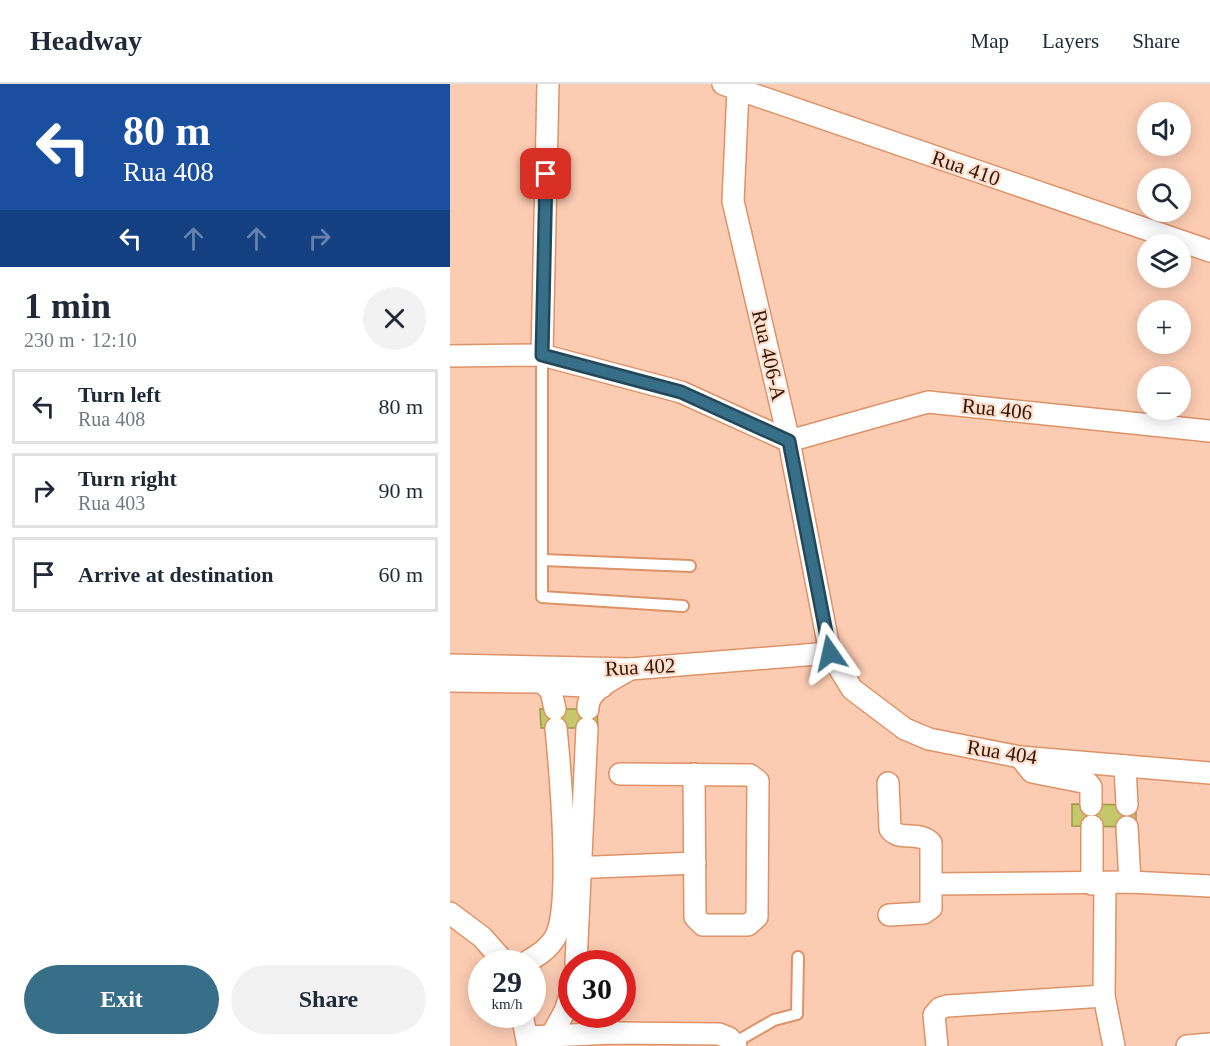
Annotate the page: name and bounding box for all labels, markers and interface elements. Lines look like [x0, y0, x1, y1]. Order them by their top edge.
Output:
text: Headway [30, 25, 142, 56]
text: Map [971, 29, 1009, 53]
text: Layers [1042, 29, 1099, 53]
text: Share [1132, 29, 1180, 53]
map controls [1137, 102, 1191, 420]
button: sound [1137, 102, 1191, 156]
icon: left [24, 108, 102, 186]
text: 80 m [123, 108, 211, 154]
street label: Rua 410 [929, 145, 1003, 191]
pin [520, 148, 571, 199]
text: Rua 408 [123, 157, 214, 187]
icon: arrive [529, 157, 562, 190]
button: search [1137, 168, 1191, 222]
icon: left [114, 222, 147, 255]
icon: ahead [177, 222, 210, 255]
icon: ahead [240, 222, 273, 255]
icon: right [303, 222, 336, 255]
button: layers [1137, 234, 1191, 288]
text: 1 min [24, 286, 111, 326]
button: close [363, 287, 426, 350]
button: + [1137, 300, 1191, 354]
street label: Rua 406-A [747, 307, 791, 404]
text: 230 m · 12:10 [24, 329, 137, 351]
button: − [1137, 366, 1191, 420]
text: Turn left [78, 382, 161, 407]
icon: left [27, 390, 60, 423]
street label: Rua 406 [961, 393, 1033, 425]
text: 80 m [378, 394, 423, 419]
text: Rua 408 [78, 408, 145, 430]
text: Turn right [78, 466, 177, 491]
icon: right [27, 474, 60, 507]
text: 90 m [378, 478, 423, 503]
text: Rua 403 [78, 492, 145, 514]
icon: arrive [27, 558, 60, 591]
text: Arrive at destination [78, 562, 274, 587]
text: 60 m [378, 562, 423, 587]
position arrow [798, 621, 862, 685]
street label: Rua 402 [604, 653, 676, 681]
street label: Rua 404 [965, 735, 1039, 769]
speed limit sign: 30 [558, 950, 636, 1028]
button: Exit [24, 965, 219, 1034]
button: Share [231, 965, 426, 1034]
text: 29 [492, 965, 522, 998]
text: km/h [492, 996, 522, 1012]

